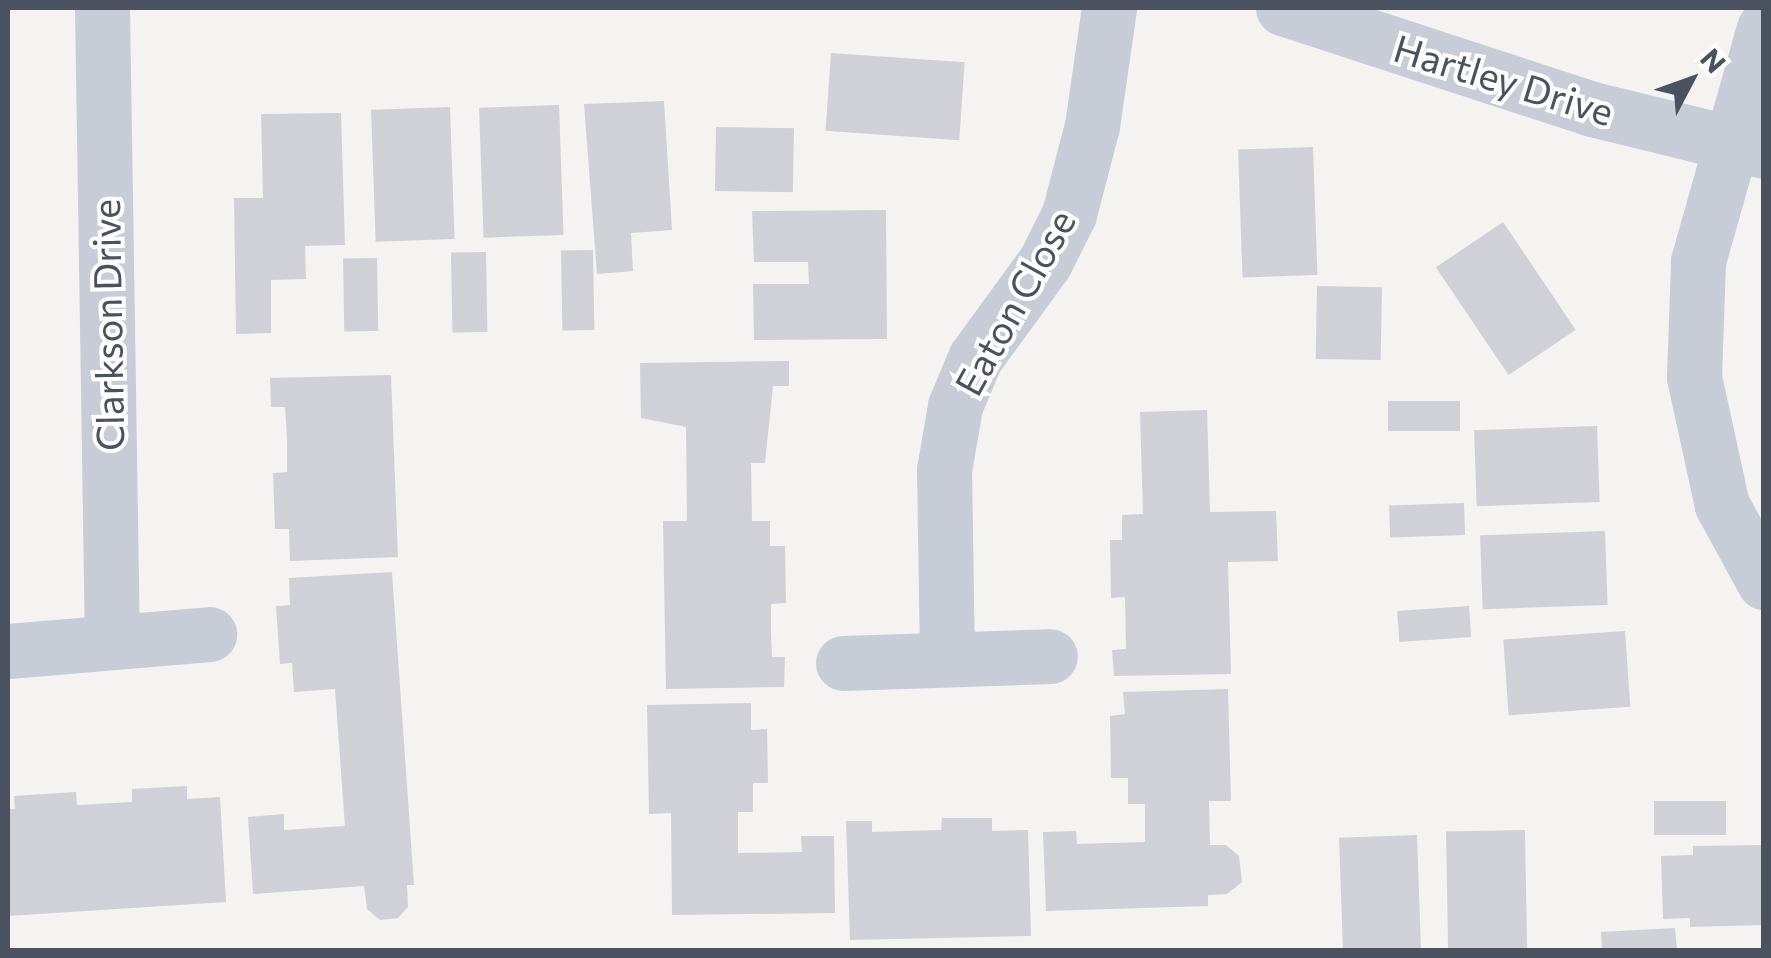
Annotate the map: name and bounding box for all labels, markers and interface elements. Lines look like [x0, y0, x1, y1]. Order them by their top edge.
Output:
street label: Hartley Drive [1389, 24, 1619, 134]
north arrow [1641, 30, 1741, 130]
text: N [1694, 41, 1733, 79]
street label: Clarkson Drive [82, 199, 132, 451]
street label: Eaton Close [944, 201, 1084, 403]

